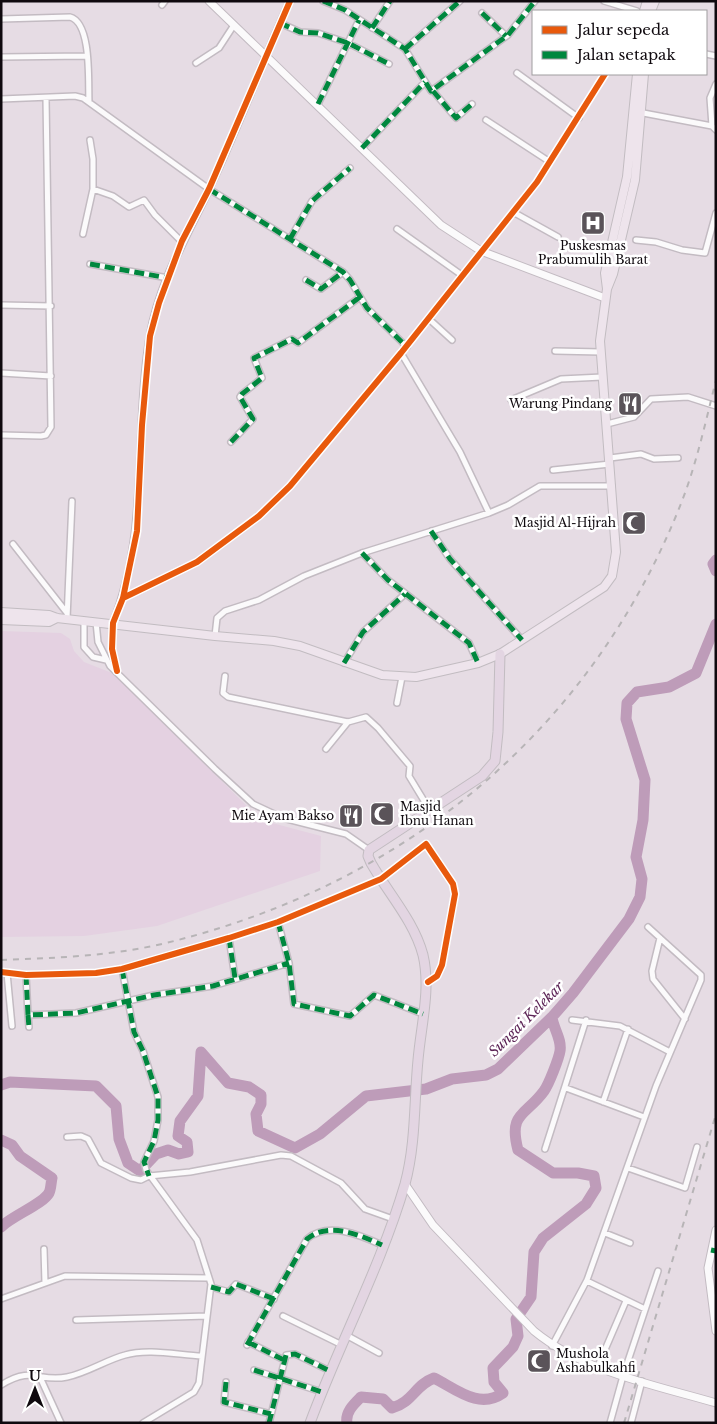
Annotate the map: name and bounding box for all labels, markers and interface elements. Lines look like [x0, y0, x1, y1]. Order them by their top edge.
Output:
legend [532, 10, 707, 75]
text: Jalur sepeda [575, 20, 670, 39]
text: Jalan setapak [575, 45, 676, 64]
hospital icon: Puskesmas Prabumulih Barat [580, 210, 606, 236]
place label: Puskesmas Prabumulih Barat [538, 238, 648, 267]
restaurant icon: Warung Pindang [617, 391, 643, 417]
place label: Warung Pindang [508, 396, 613, 411]
mosque icon: Masjid Al-Hijrah [621, 510, 647, 536]
place label: Masjid Al-Hijrah [514, 515, 616, 530]
place label: Masjid Ibnu Hanan [400, 799, 474, 828]
mosque icon: Masjid Ibnu Hanan [369, 801, 395, 827]
restaurant icon: Mie Ayam Bakso [338, 803, 364, 829]
place label: Mie Ayam Bakso [231, 808, 334, 823]
water label: Sungai Kelekar [485, 977, 568, 1060]
place label: Mushola Ashabulkahfi [555, 1346, 636, 1375]
mosque icon: Mushola Ashabulkahfi [526, 1348, 552, 1374]
north arrow [10, 1364, 60, 1414]
text: U [29, 1367, 42, 1385]

